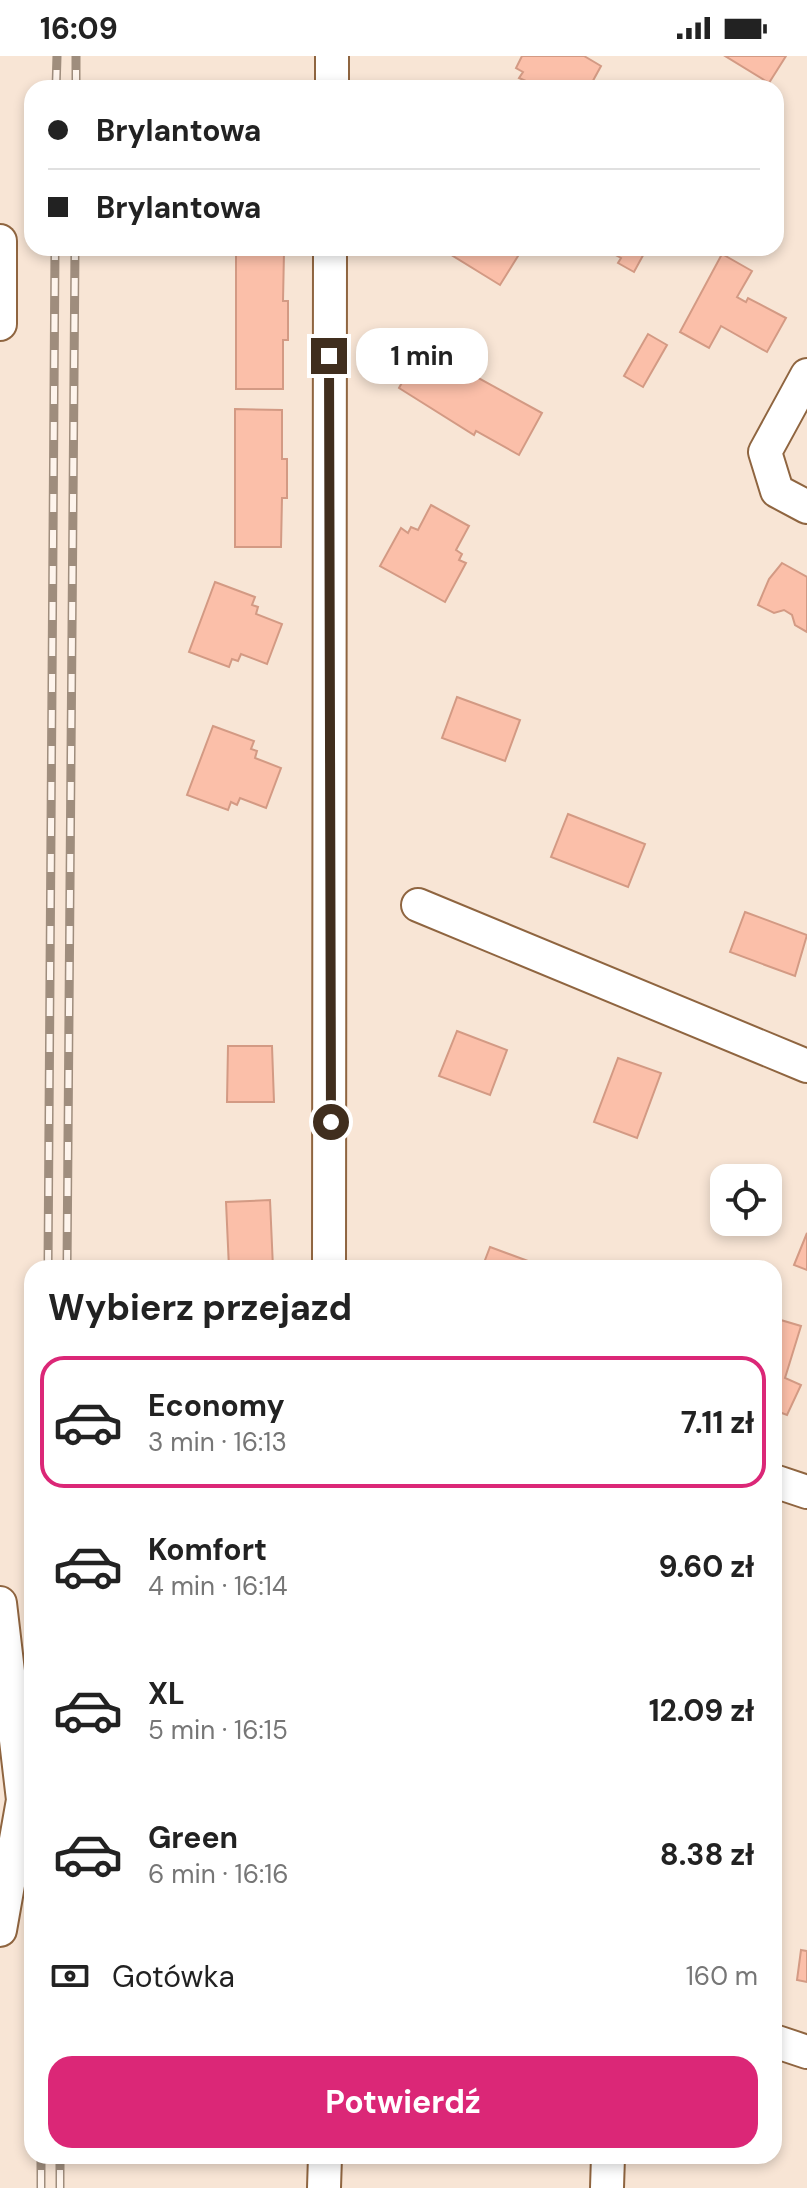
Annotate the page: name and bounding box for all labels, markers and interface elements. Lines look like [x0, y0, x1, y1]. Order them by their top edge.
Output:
text: 16:09 [40, 9, 118, 48]
text: Brylantowa [96, 111, 261, 150]
text: Brylantowa [96, 188, 261, 227]
callout: 1 min [357, 328, 489, 384]
route end [311, 338, 347, 374]
text: 1 min [390, 339, 454, 373]
route start [313, 1104, 349, 1140]
map controls [710, 1164, 782, 1236]
button: locate [710, 1164, 782, 1236]
text: Wybierz przejazd [48, 1284, 352, 1331]
icon: car [52, 1386, 124, 1458]
text: Economy [148, 1386, 285, 1425]
text: 7.11 zł [681, 1403, 754, 1442]
text: 3 min · 16:13 [148, 1425, 287, 1459]
icon: car [52, 1530, 124, 1602]
text: Komfort [148, 1530, 267, 1569]
text: 9.60 zł [658, 1547, 754, 1586]
text: 4 min · 16:14 [148, 1569, 288, 1603]
icon: car [52, 1674, 124, 1746]
text: XL [148, 1674, 185, 1713]
text: 12.09 zł [649, 1691, 754, 1730]
text: 5 min · 16:15 [148, 1713, 288, 1747]
icon: car [52, 1818, 124, 1890]
text: Green [148, 1818, 238, 1857]
text: 8.38 zł [660, 1835, 754, 1874]
text: 6 min · 16:16 [148, 1857, 289, 1891]
icon: cash [48, 1954, 92, 1998]
text: Gotówka [112, 1957, 235, 1996]
text: 160 m [686, 1959, 758, 1993]
button: Potwierdź [48, 2056, 758, 2148]

